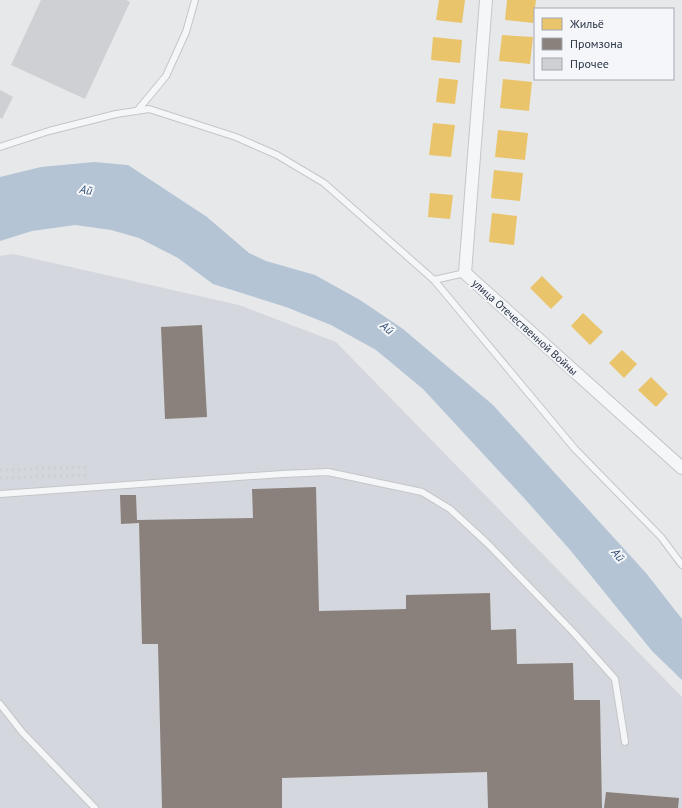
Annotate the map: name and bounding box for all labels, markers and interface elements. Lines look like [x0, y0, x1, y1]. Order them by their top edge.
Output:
legend [534, 8, 674, 80]
text: Жильё [569, 16, 604, 31]
text: Промзона [570, 36, 623, 51]
text: Прочее [570, 56, 609, 71]
water label: Ай [77, 181, 94, 198]
street label: улица Отечественной Войны [469, 276, 581, 378]
water label: Ай [377, 317, 397, 337]
water label: Ай [608, 544, 628, 564]

